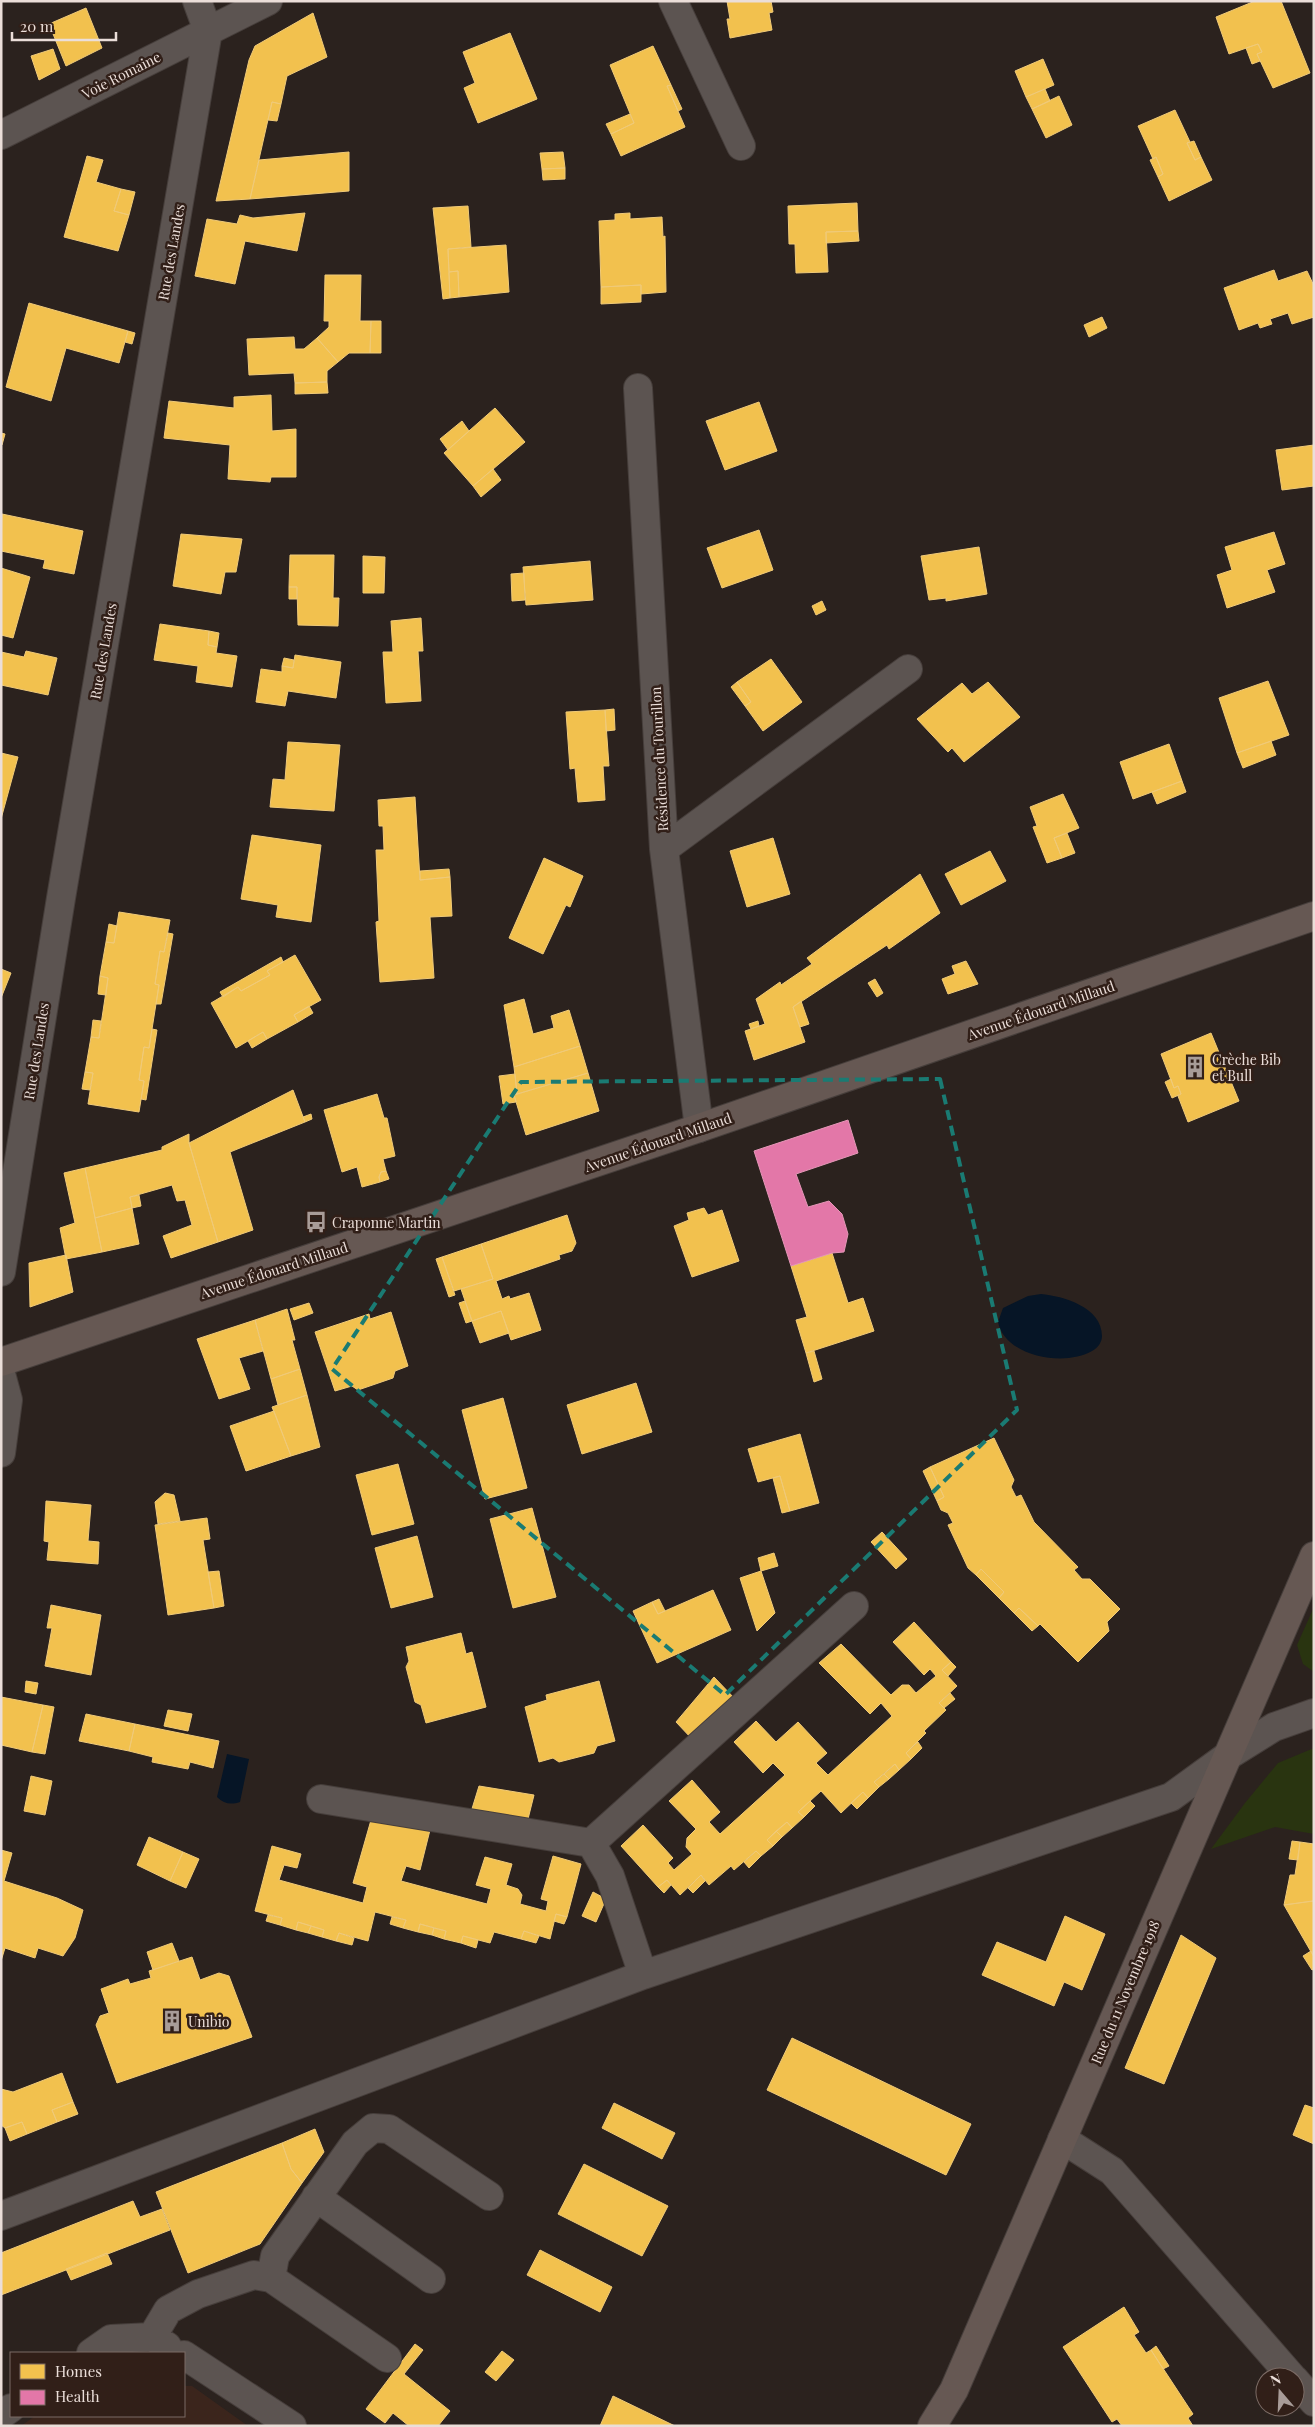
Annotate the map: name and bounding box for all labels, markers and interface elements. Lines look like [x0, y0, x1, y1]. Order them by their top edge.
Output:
scale bar [12, 10, 116, 42]
text: 20 m [20, 16, 54, 36]
street label: Voie Romaine [77, 47, 164, 103]
street label: Rue des Landes [153, 202, 189, 302]
street label: Rue des Landes [85, 601, 121, 701]
street label: Résidence du Tourillon [646, 685, 672, 832]
street label: Avenue Édouard Millaud [964, 976, 1117, 1044]
street label: Rue des Landes [19, 1001, 53, 1101]
place label: Crèche Bib et Bull [1212, 1050, 1281, 1085]
building icon: Crèche Bib et Bull [1182, 1054, 1208, 1080]
street label: Avenue Édouard Millaud [581, 1108, 734, 1176]
bus stop icon: Craponne Martin [303, 1209, 329, 1235]
place label: Craponne Martin [332, 1213, 441, 1232]
street label: Avenue Édouard Millaud [197, 1237, 350, 1303]
street label: Rue du 11 Novembre 1918 [1086, 1917, 1164, 2067]
building icon: Unibio [159, 2008, 185, 2034]
place label: Unibio [188, 2012, 230, 2031]
legend [10, 2352, 185, 2417]
text: Homes [55, 2361, 102, 2381]
north arrow [1255, 2367, 1305, 2417]
text: N [1268, 2369, 1283, 2390]
text: Health [55, 2386, 100, 2406]

